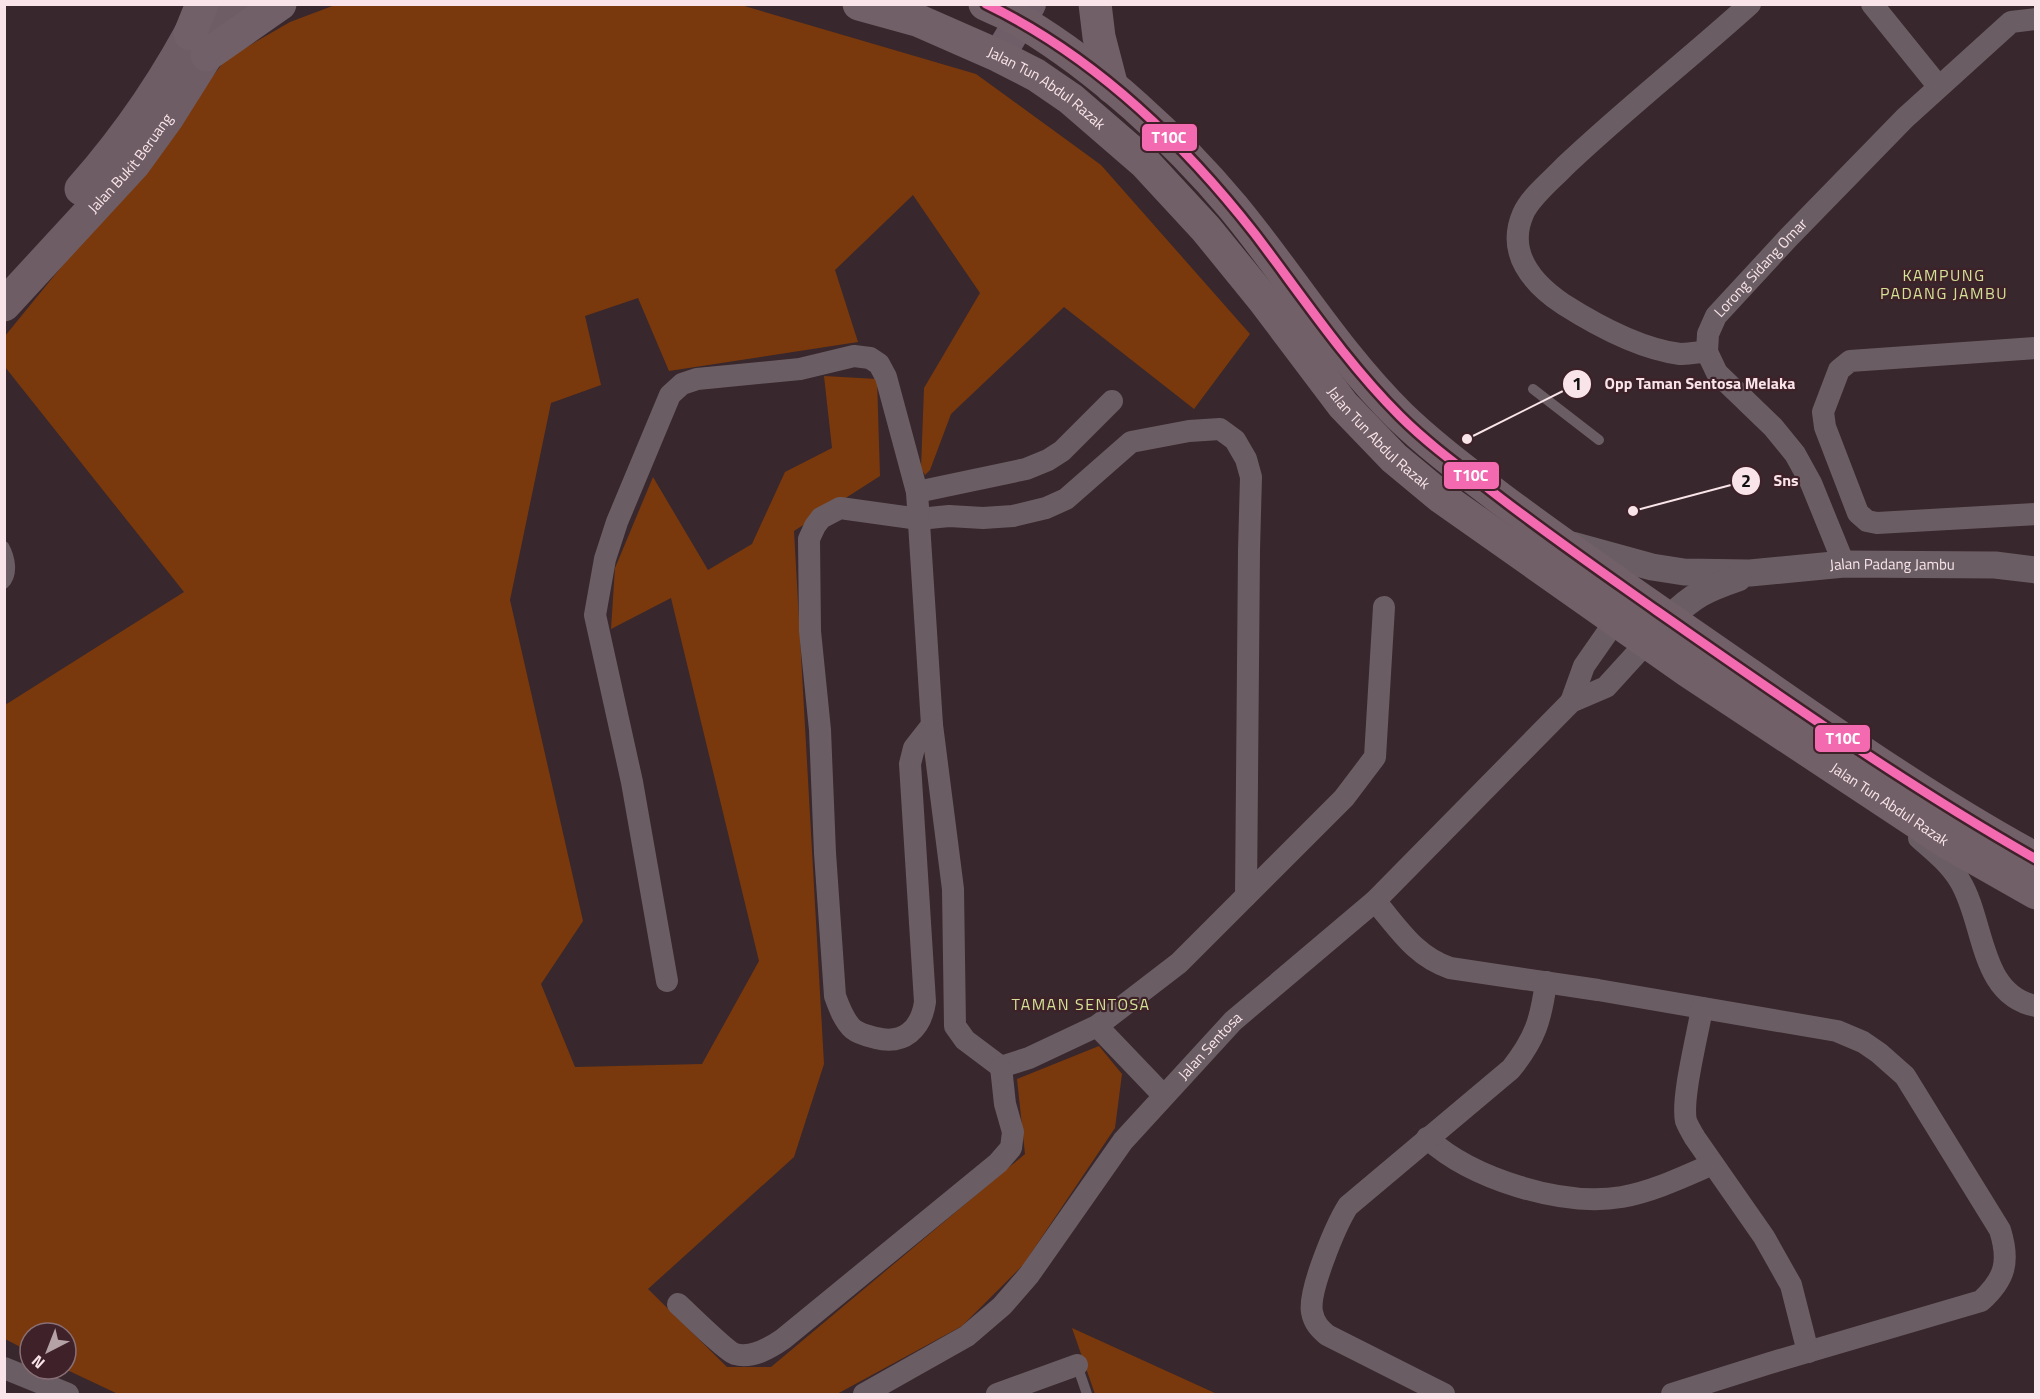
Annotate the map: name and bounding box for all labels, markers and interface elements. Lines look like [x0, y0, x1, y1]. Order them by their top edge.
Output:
street label: Jalan Tun Abdul Razak [984, 40, 1111, 135]
street label: Jalan Bukit Beruang [82, 108, 178, 218]
line badge: T10C [1141, 123, 1198, 152]
text: T10C [1151, 125, 1187, 149]
street label: Lorong Sidang Omar [1708, 213, 1812, 322]
district label: KAMPUNG PADANG JAMBU [1880, 263, 2008, 305]
callout: Opp Taman Sentosa Melaka [1562, 367, 1807, 401]
text: 1 [1572, 370, 1582, 397]
text: Opp Taman Sentosa Melaka [1605, 371, 1795, 395]
street label: Jalan Tun Abdul Razak [1322, 381, 1435, 495]
line badge: T10C [1443, 461, 1500, 490]
text: T10C [1453, 463, 1489, 487]
callout: Sns [1731, 464, 1810, 498]
text: 2 [1741, 467, 1751, 494]
text: Sns [1773, 468, 1799, 492]
street label: Jalan Padang Jambu [1828, 552, 1955, 576]
line badge: T10C [1814, 724, 1871, 753]
text: T10C [1825, 726, 1861, 750]
street label: Jalan Tun Abdul Razak [1826, 756, 1954, 852]
district label: TAMAN SENTOSA [1011, 992, 1151, 1016]
street label: Jalan Sentosa [1172, 1006, 1247, 1085]
north arrow [18, 1321, 78, 1381]
text: N [26, 1350, 50, 1375]

